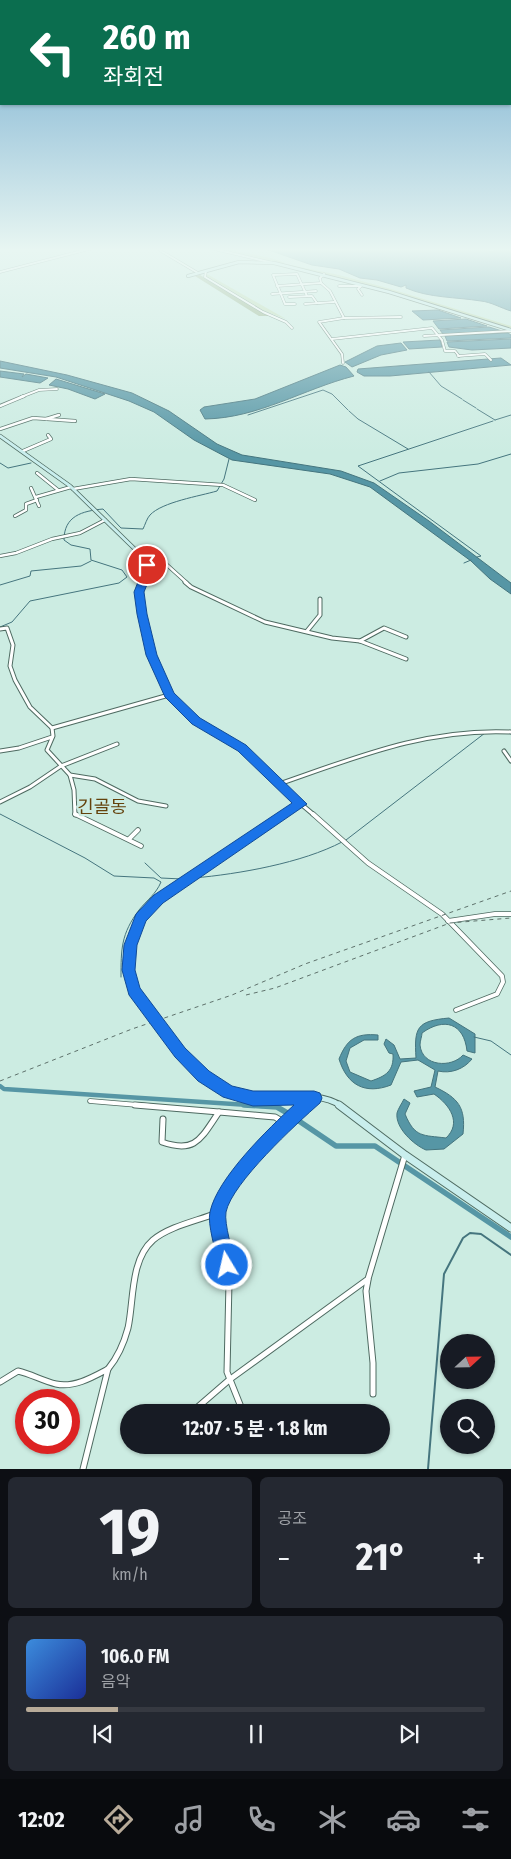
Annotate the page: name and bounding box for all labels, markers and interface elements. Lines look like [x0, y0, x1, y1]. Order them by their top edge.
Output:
text: 260 m [103, 16, 191, 58]
icon: left [20, 20, 85, 85]
text: 좌회전 [103, 63, 164, 90]
pin [126, 544, 168, 586]
icon: arrive [133, 551, 161, 579]
district label: 긴골동 [77, 796, 127, 818]
position arrow [200, 1238, 252, 1290]
north arrow [440, 1334, 495, 1389]
map controls [440, 1334, 495, 1454]
speed limit sign: 30 [15, 1389, 80, 1454]
button: search [440, 1399, 495, 1454]
text: 12:07 · 5 분 · 1.8 km [182, 1417, 328, 1440]
text: 19 [99, 1493, 160, 1571]
text: 공조 [278, 1509, 307, 1528]
text: 21° [356, 1534, 407, 1580]
text: − [278, 1542, 290, 1575]
text: + [472, 1542, 485, 1575]
text: km/h [112, 1565, 148, 1584]
text: 106.0 FM [101, 1645, 169, 1668]
text: 음악 [101, 1672, 130, 1691]
icon: previous [89, 1720, 117, 1748]
icon: pause [242, 1720, 270, 1748]
icon: next [395, 1720, 423, 1748]
icon: directions [101, 1802, 136, 1837]
icon: music [172, 1802, 207, 1837]
icon: phone [244, 1802, 279, 1837]
icon: climate [315, 1802, 350, 1837]
icon: car [386, 1802, 421, 1837]
icon: filters [458, 1802, 493, 1837]
text: 12:02 [18, 1806, 65, 1833]

